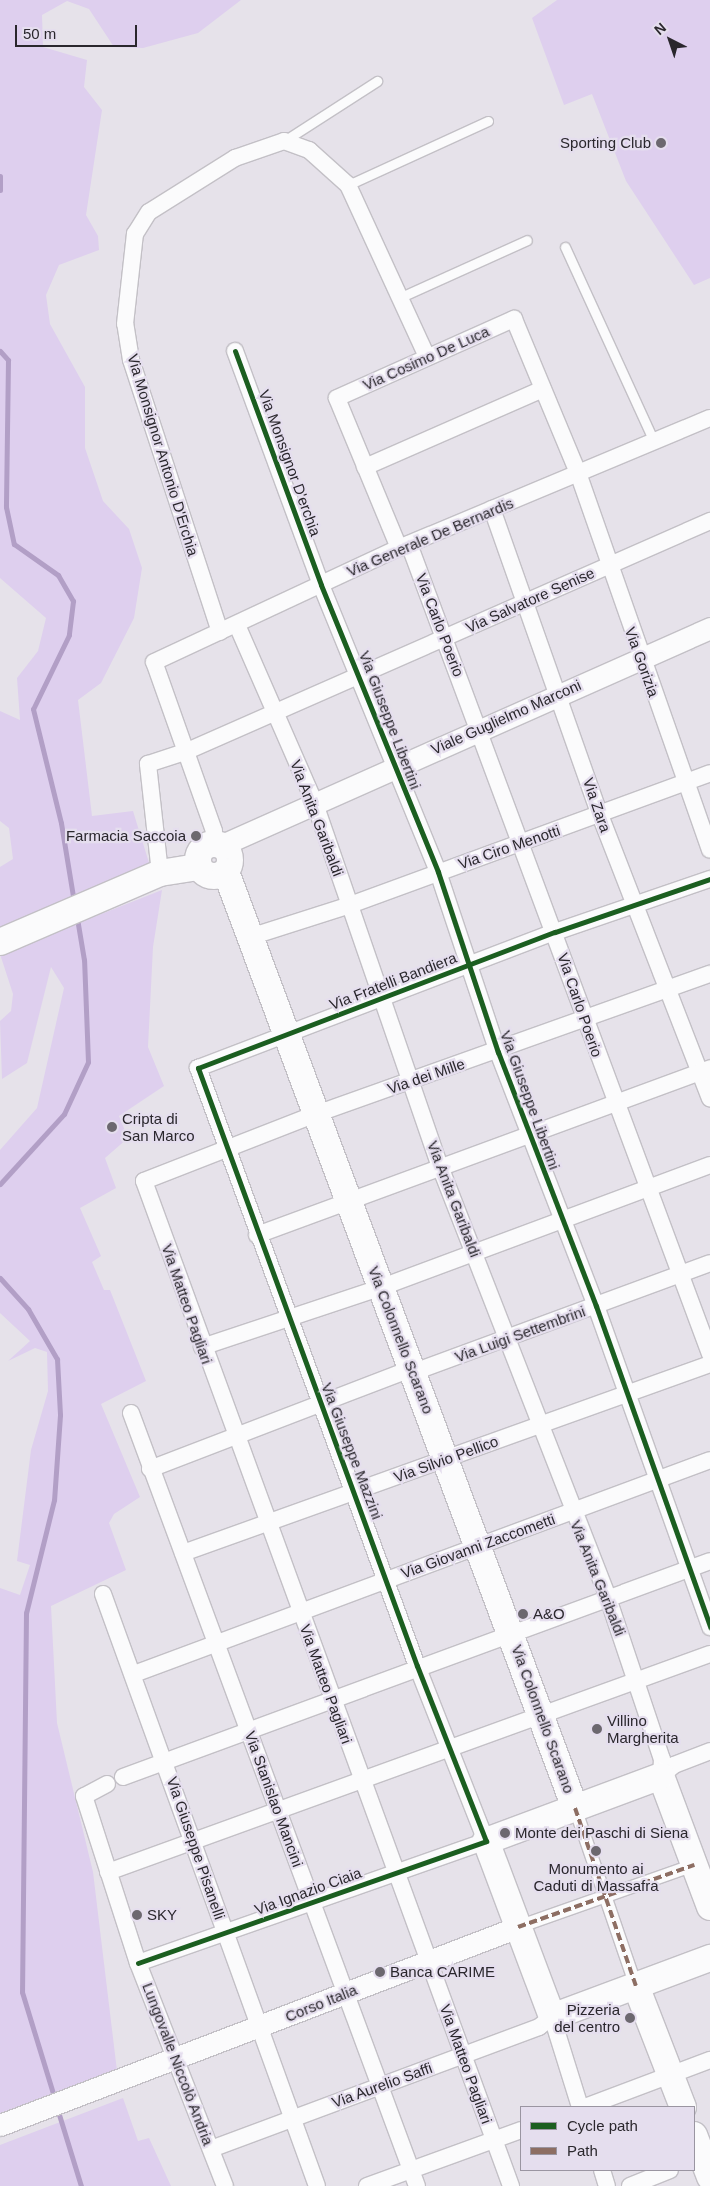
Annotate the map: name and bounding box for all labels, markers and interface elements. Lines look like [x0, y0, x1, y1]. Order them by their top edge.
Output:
scale bar [18, 15, 140, 47]
north arrow [645, 15, 695, 65]
text: N [651, 19, 669, 38]
text: 50 m [23, 25, 56, 42]
place label: Sporting Club [560, 134, 651, 152]
marker: Sporting Club [655, 137, 667, 149]
street label: Via Cosimo De Luca [360, 322, 492, 394]
street label: Via Monsignor Antonio D'Erchia [124, 351, 202, 559]
street label: Via Monsignor D'erchia [255, 387, 325, 539]
street label: Via Generale De Bernardis [344, 494, 516, 580]
street label: Via Salvatore Senise [463, 564, 597, 636]
street label: Via Carlo Poerio [412, 571, 468, 679]
street label: Via Gorizia [621, 625, 663, 699]
street label: Via Giuseppe Libertini [355, 648, 425, 792]
street label: Viale Guglielmo Marconi [428, 676, 584, 758]
street label: Via Anita Garibaldi [286, 757, 348, 879]
street label: Via Zara [579, 775, 615, 835]
street label: Via Ciro Menotti [456, 821, 562, 873]
place label: Farmacia Saccoia [66, 827, 186, 845]
marker: Farmacia Saccoia [190, 830, 202, 842]
street label: Via Fratelli Bandiera [327, 948, 459, 1014]
street label: Via Carlo Poerio [554, 951, 606, 1059]
street label: Via Giuseppe Libertini [496, 1028, 564, 1172]
street label: Via dei Mille [385, 1054, 467, 1098]
place label: Cripta di San Marco [122, 1109, 195, 1144]
marker: Cripta di San Marco [106, 1121, 118, 1133]
street label: Via Anita Garibaldi [423, 1138, 485, 1260]
street label: Via Matteo Pagliari [158, 1242, 216, 1366]
street label: Via Colonnello Scarano [365, 1264, 437, 1416]
street label: Via Luigi Settembrini [452, 1302, 588, 1366]
street label: Via Giuseppe Mazzini [318, 1380, 386, 1522]
street label: Via Silvio Pellico [391, 1432, 501, 1486]
street label: Via Giovanni Zaccometti [399, 1510, 557, 1582]
street label: Via Anita Garibaldi [566, 1517, 630, 1639]
place label: A&O [533, 1605, 565, 1623]
marker: A&O [517, 1608, 529, 1620]
street label: Via Matteo Pagliari [296, 1622, 356, 1746]
street label: Via Colonnello Scarano [508, 1642, 578, 1796]
place label: Villino Margherita [607, 1711, 679, 1746]
marker: Villino Margherita [591, 1723, 603, 1735]
street label: Via Stanislao Mancini [241, 1729, 307, 1869]
street label: Via Giuseppe Pisanelli [163, 1774, 229, 1922]
place label: Monte dei Paschi di Siena [515, 1824, 688, 1842]
marker: Monte dei Paschi di Siena [499, 1827, 511, 1839]
marker: Monumento ai Caduti di Massafra [590, 1845, 602, 1857]
place label: Monumento ai Caduti di Massafra [533, 1859, 659, 1894]
street label: Via Ignazio Ciaia [252, 1863, 364, 1919]
place label: SKY [147, 1906, 177, 1924]
marker: SKY [131, 1909, 143, 1921]
place label: Banca CARIME [390, 1963, 495, 1981]
marker: Banca CARIME [374, 1966, 386, 1978]
street label: Lungovalle Niccolò Andria [139, 1980, 217, 2148]
street label: Corso Italia [282, 1980, 360, 2026]
place label: Pizzeria del centro [554, 2000, 620, 2035]
street label: Via Matteo Pagliari [436, 2002, 496, 2126]
marker: Pizzeria del centro [624, 2012, 636, 2024]
street label: Via Aurelio Saffi [329, 2058, 435, 2112]
legend [520, 2106, 695, 2171]
text: Cycle path [567, 2117, 638, 2134]
text: Path [567, 2142, 598, 2159]

